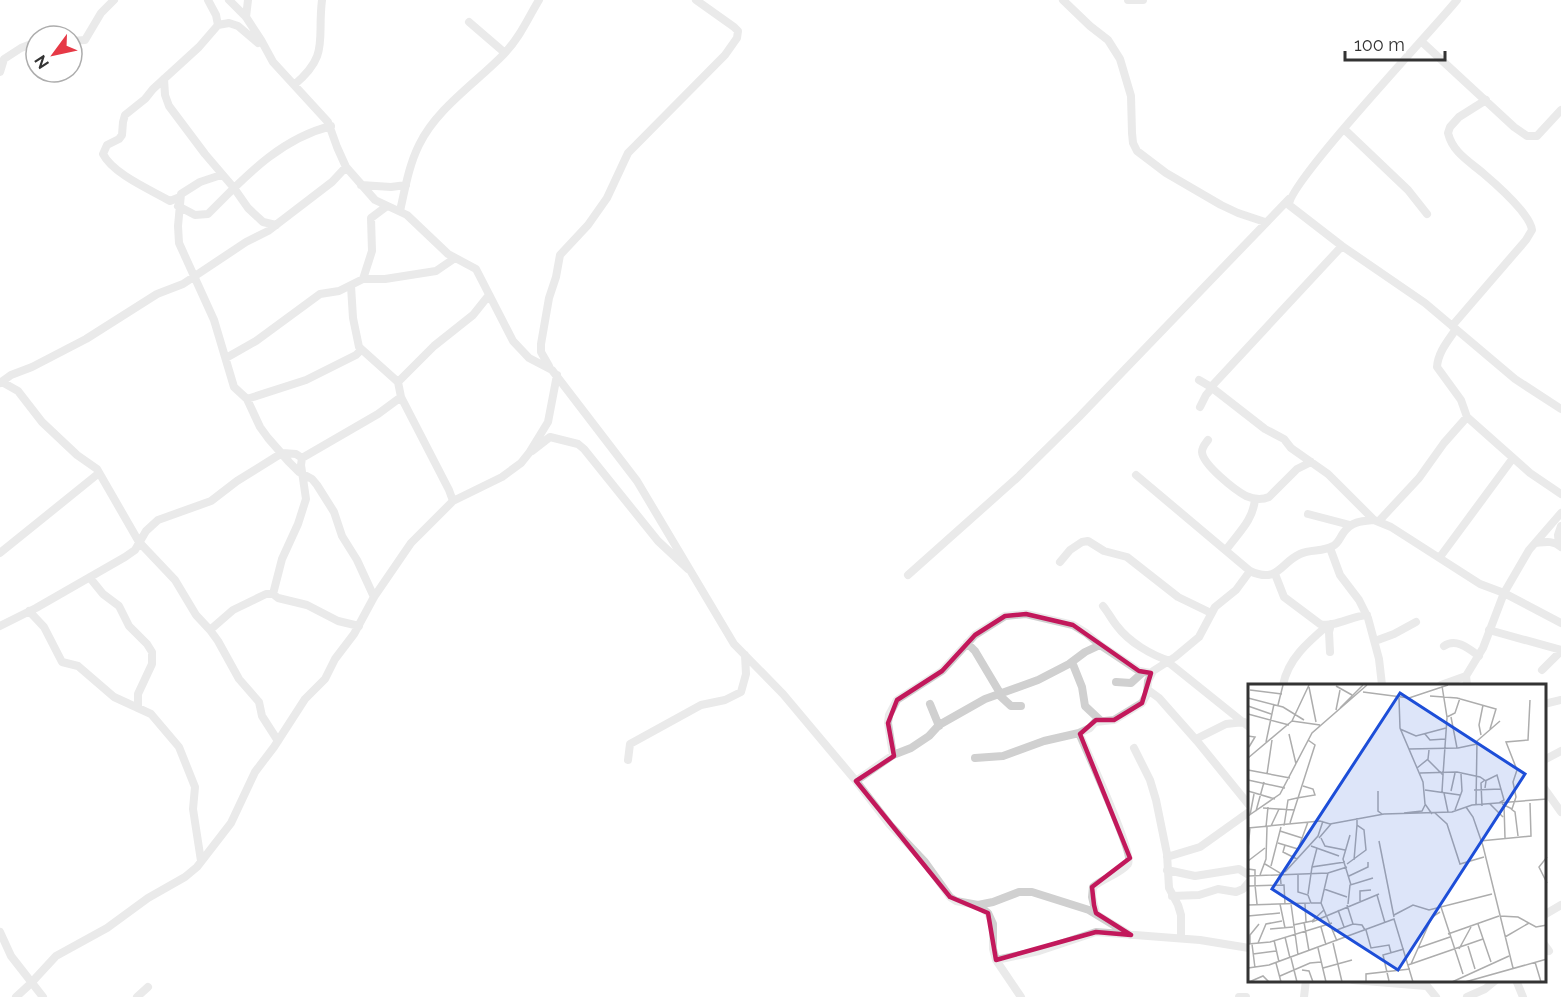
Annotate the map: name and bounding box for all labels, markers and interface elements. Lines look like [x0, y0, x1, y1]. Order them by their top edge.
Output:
north arrow [24, 24, 84, 84]
scale bar [1345, 24, 1446, 62]
text: 100 m [1354, 34, 1405, 55]
text: N [31, 52, 53, 72]
inset map [1248, 684, 1546, 982]

